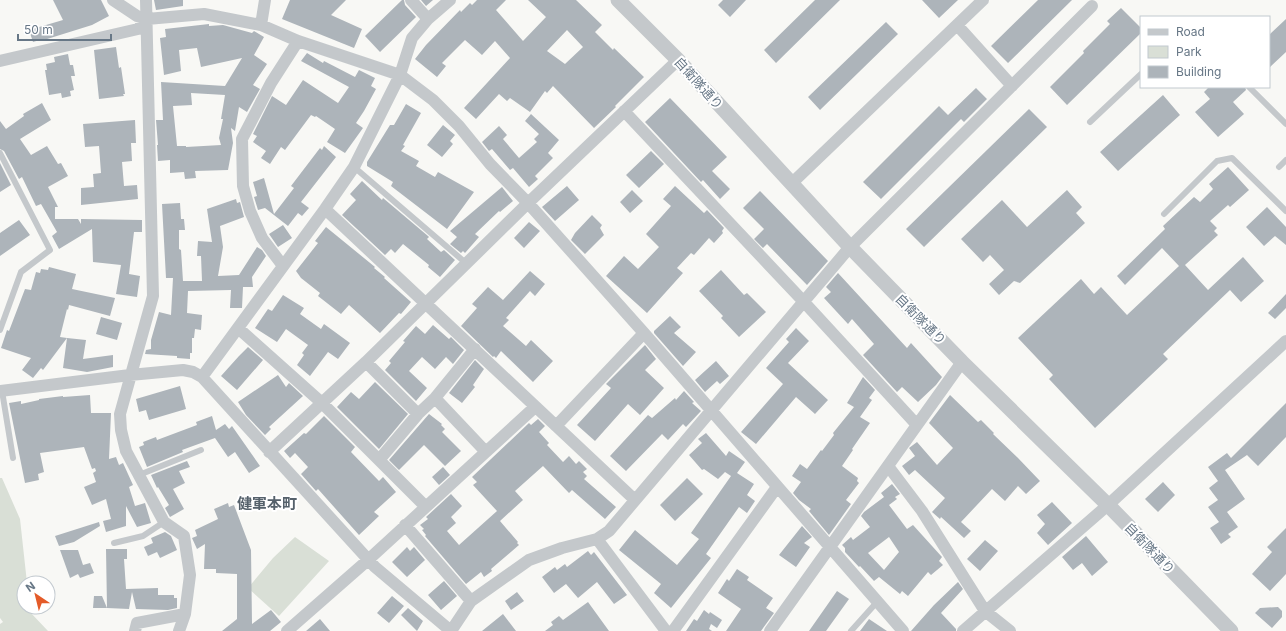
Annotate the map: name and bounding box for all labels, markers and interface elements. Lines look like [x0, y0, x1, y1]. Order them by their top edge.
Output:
scale bar [18, 16, 111, 42]
legend [1140, 16, 1270, 88]
text: 50 m [24, 22, 53, 37]
text: Road [1176, 24, 1205, 39]
text: Park [1176, 44, 1202, 59]
street label: 自衛隊通り [671, 53, 727, 113]
text: Building [1176, 64, 1221, 79]
street label: 自衛隊通り [892, 290, 950, 348]
district label: 健軍本町 [237, 494, 297, 513]
street label: 自衛隊通り [1122, 519, 1178, 577]
north arrow [16, 575, 56, 615]
text: N [23, 579, 38, 595]

